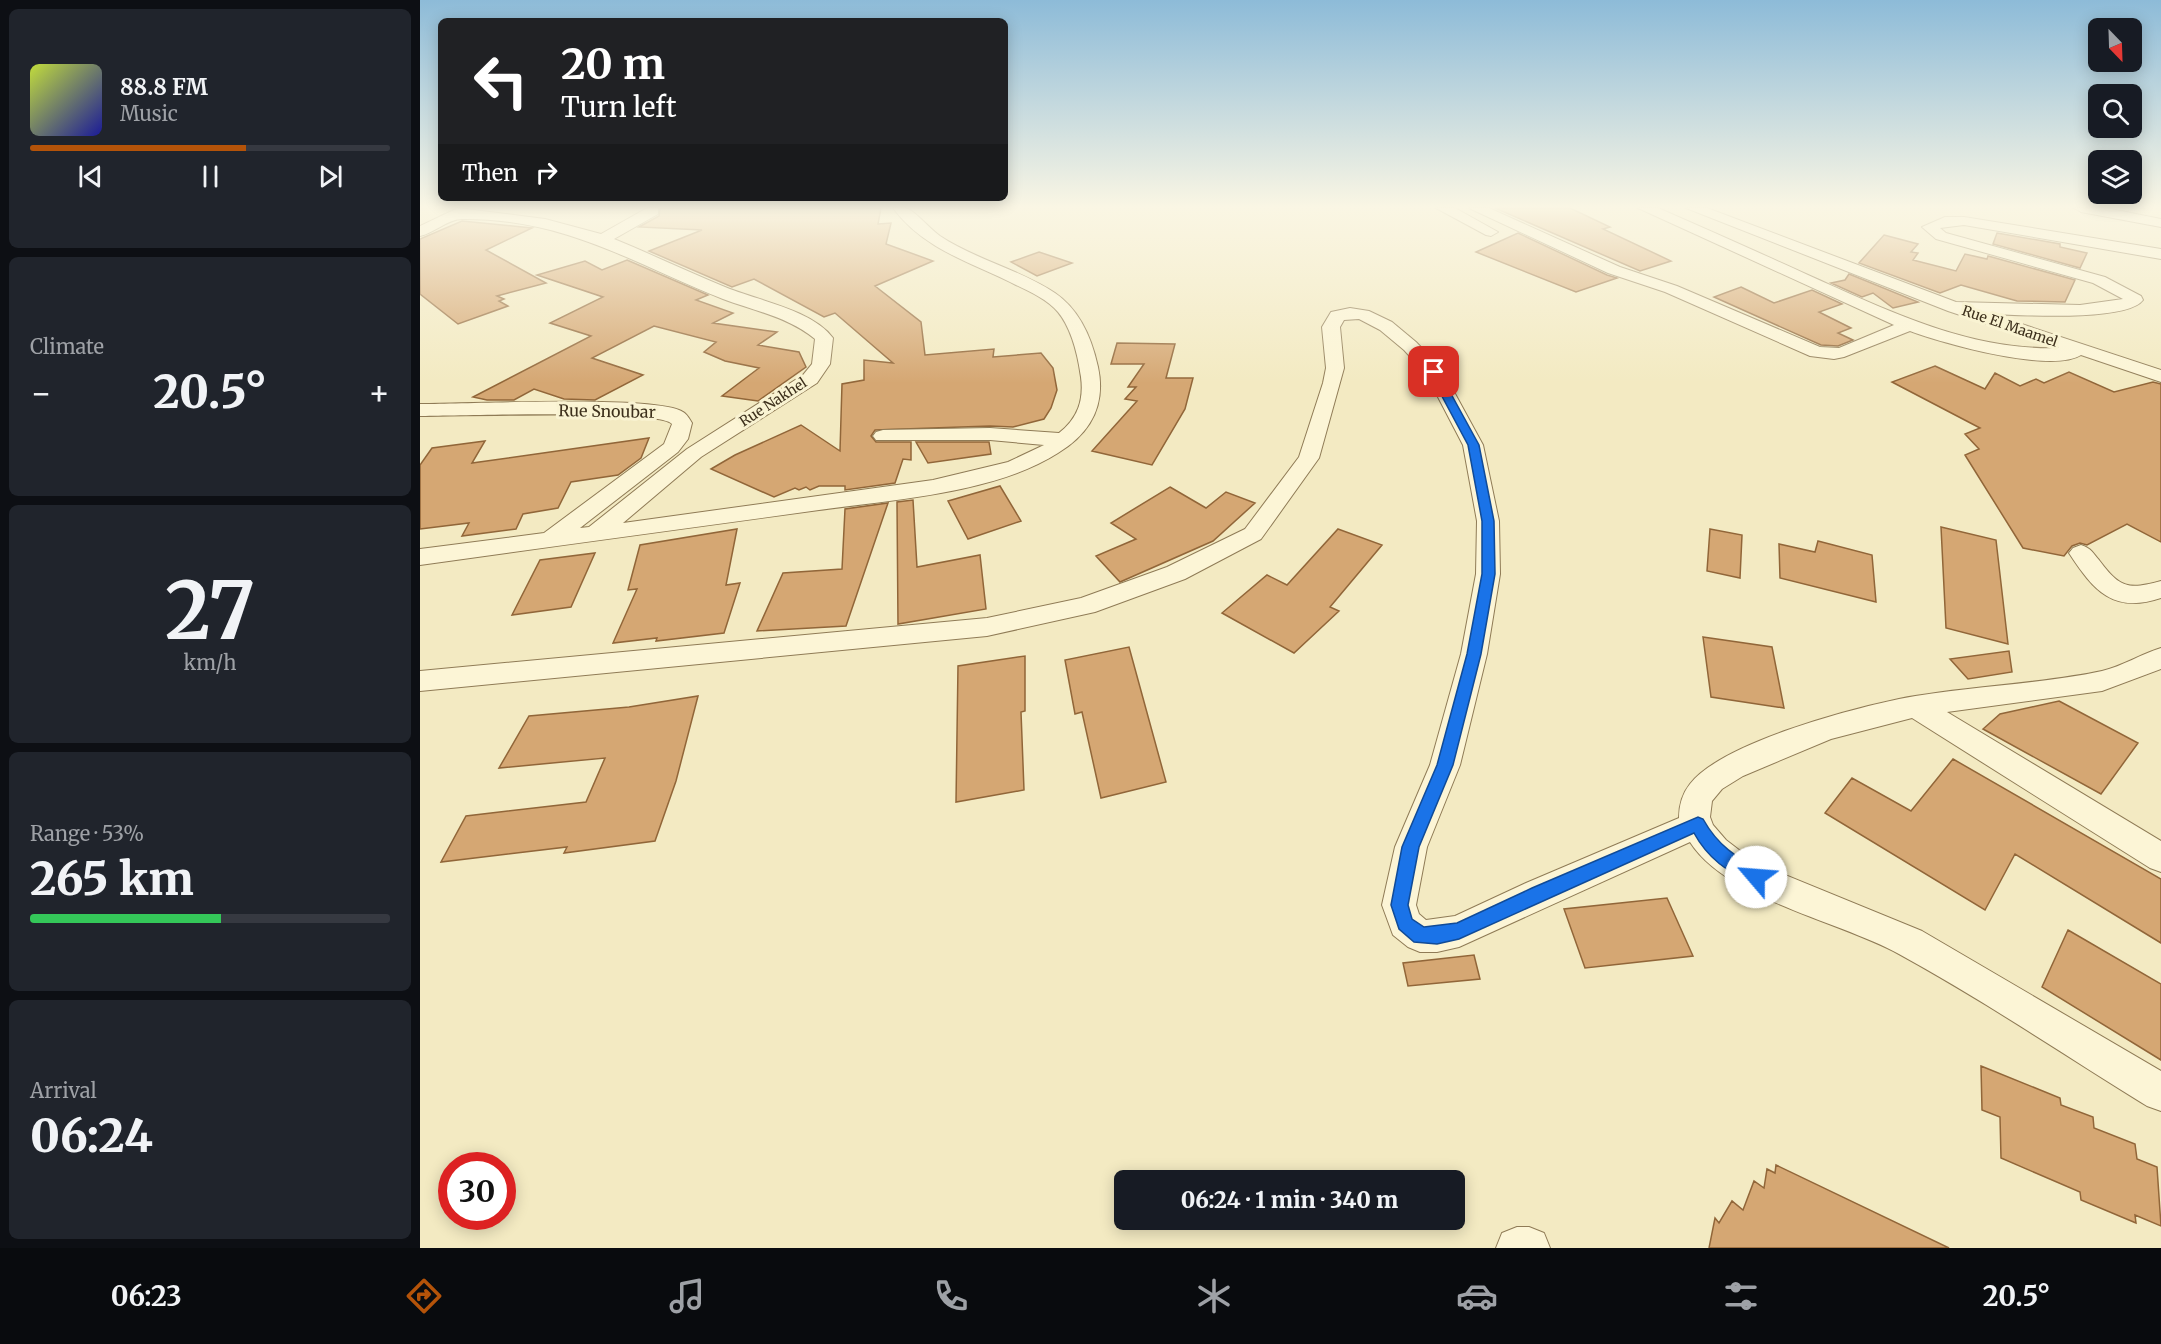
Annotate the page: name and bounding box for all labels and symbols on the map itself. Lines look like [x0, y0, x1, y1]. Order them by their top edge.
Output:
north arrow [2088, 18, 2142, 72]
street label: Rue El Maamel [1960, 301, 2061, 351]
pin [1408, 346, 1459, 397]
street label: Rue Nakhel [736, 373, 811, 430]
street label: Rue Snoubar [558, 400, 656, 422]
position arrow [1724, 845, 1788, 909]
speed limit sign: 30 [438, 1152, 516, 1230]

